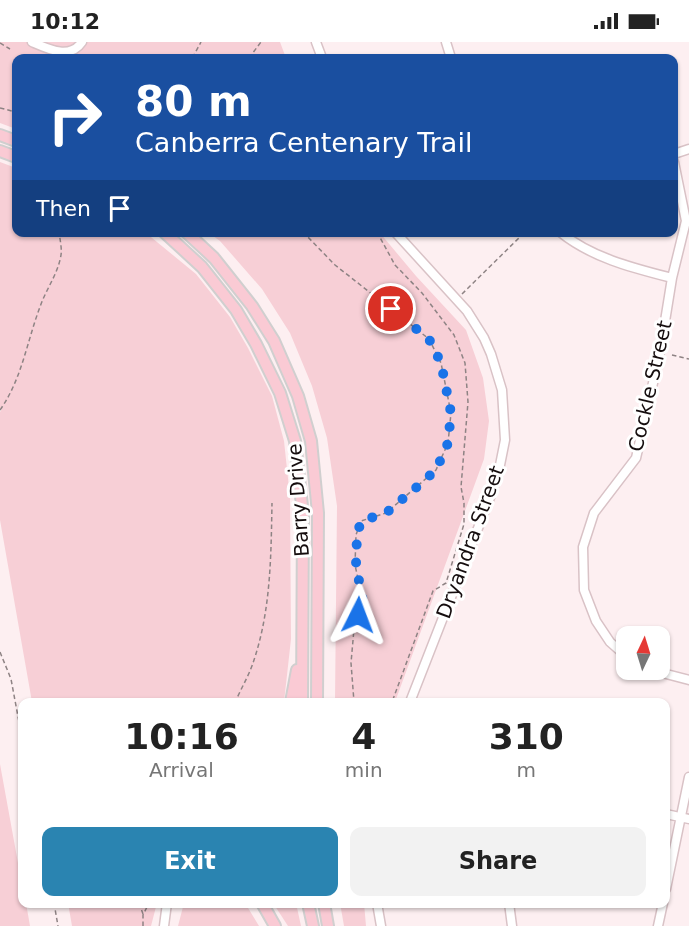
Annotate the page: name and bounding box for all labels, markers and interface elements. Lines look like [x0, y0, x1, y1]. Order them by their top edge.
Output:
text: 10:12 [30, 9, 100, 34]
text: 80 m [135, 77, 252, 126]
icon: right [36, 78, 114, 156]
text: Canberra Centenary Trail [135, 127, 472, 158]
icon: arrive [103, 192, 136, 225]
text: Then [36, 196, 91, 221]
pin [365, 283, 416, 334]
icon: arrive [374, 292, 407, 325]
street label: Cockle Street [623, 318, 677, 454]
street label: Barry Drive [282, 443, 314, 557]
street label: Dryandra Street [431, 462, 509, 622]
position arrow [326, 583, 390, 647]
north arrow [616, 626, 670, 680]
map controls [616, 626, 670, 680]
text: 10:16 [124, 716, 239, 757]
text: 4 [351, 716, 376, 757]
text: 310 [489, 716, 564, 757]
text: Arrival [149, 758, 214, 782]
text: min [345, 758, 383, 782]
text: m [517, 758, 536, 782]
button: Exit [42, 827, 338, 896]
button: Share [350, 827, 646, 896]

